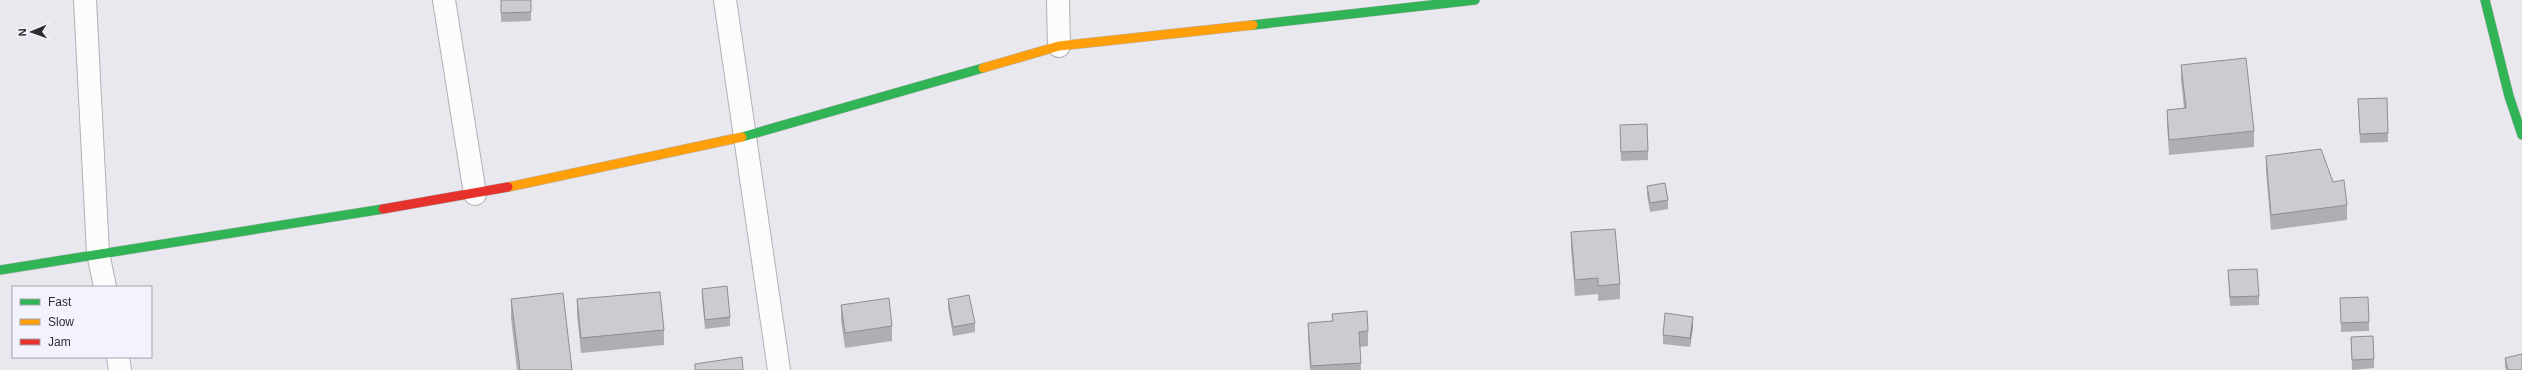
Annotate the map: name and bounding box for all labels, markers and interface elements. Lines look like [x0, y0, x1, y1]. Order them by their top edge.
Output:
north arrow [12, 12, 52, 52]
text: N [16, 28, 28, 37]
legend [12, 286, 152, 358]
text: Fast [48, 295, 72, 309]
text: Slow [48, 315, 74, 329]
text: Jam [48, 335, 71, 349]

